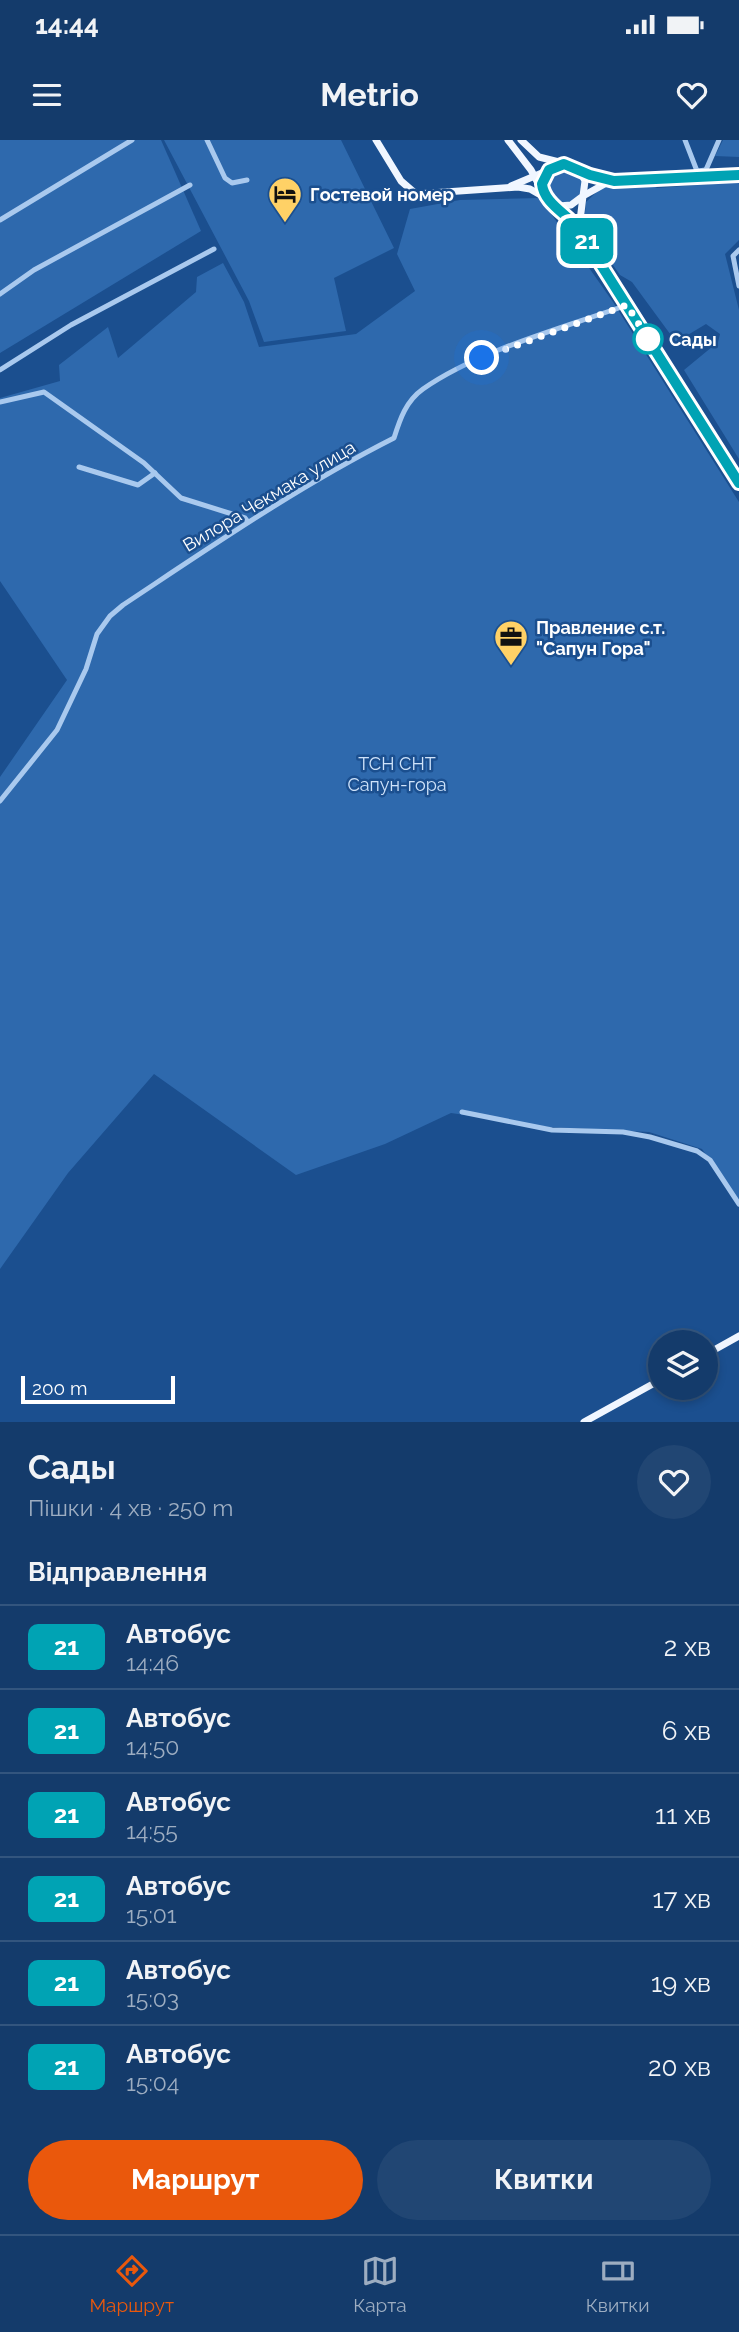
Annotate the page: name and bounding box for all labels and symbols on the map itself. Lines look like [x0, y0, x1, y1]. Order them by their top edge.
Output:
hotel icon: Гостевой номер [266, 175, 304, 224]
place label: Гостевой номер [310, 184, 454, 205]
line badge: 21 [556, 218, 618, 264]
marker: Сады [633, 324, 663, 354]
place label: Сады [669, 329, 717, 350]
your location [464, 340, 499, 375]
street label: Вилора Чекмака улица [179, 436, 359, 556]
place label: Правление с.т. "Сапун Гора" [536, 617, 665, 659]
office icon: Правление с.т. "Сапун Гора" [492, 618, 530, 667]
park label: ТСН СНТ Сапун-гора [347, 753, 447, 795]
scale bar [21, 1373, 175, 1405]

